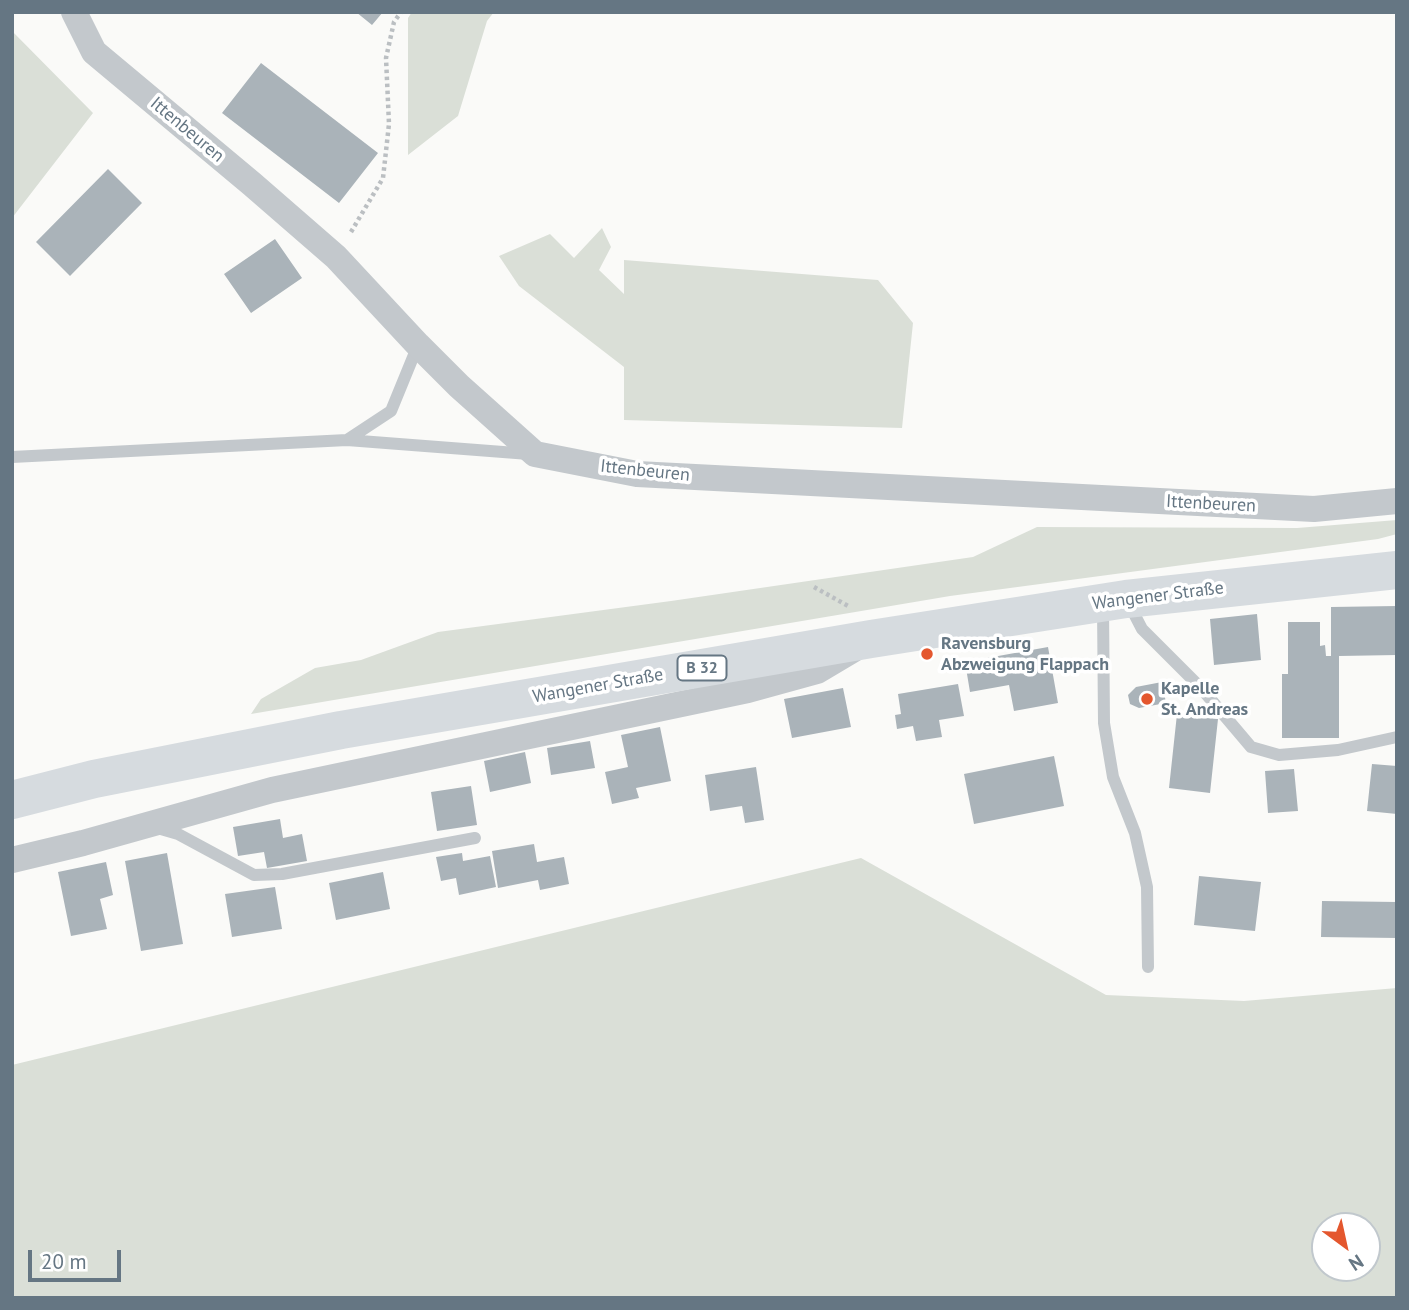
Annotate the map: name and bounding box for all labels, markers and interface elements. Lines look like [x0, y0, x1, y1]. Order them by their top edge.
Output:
street label: Ittenbeuren [146, 93, 228, 167]
street label: Ittenbeuren [599, 456, 691, 486]
street label: Ittenbeuren [1166, 491, 1256, 517]
street label: Wangener Straße [1091, 577, 1225, 615]
place label: Ravensburg Abzweigung Flappach [941, 633, 1109, 676]
marker: Ravensburg Abzweigung Flappach [919, 646, 935, 662]
road number: B 32 [678, 656, 726, 680]
street label: Wangener Straße [531, 664, 665, 708]
place label: Kapelle St. Andreas [1161, 678, 1248, 720]
marker: Kapelle St. Andreas [1139, 691, 1155, 707]
north arrow [1311, 1212, 1381, 1282]
scale bar [32, 1236, 124, 1280]
text: 20 m [41, 1248, 87, 1275]
text: N [1345, 1249, 1368, 1276]

